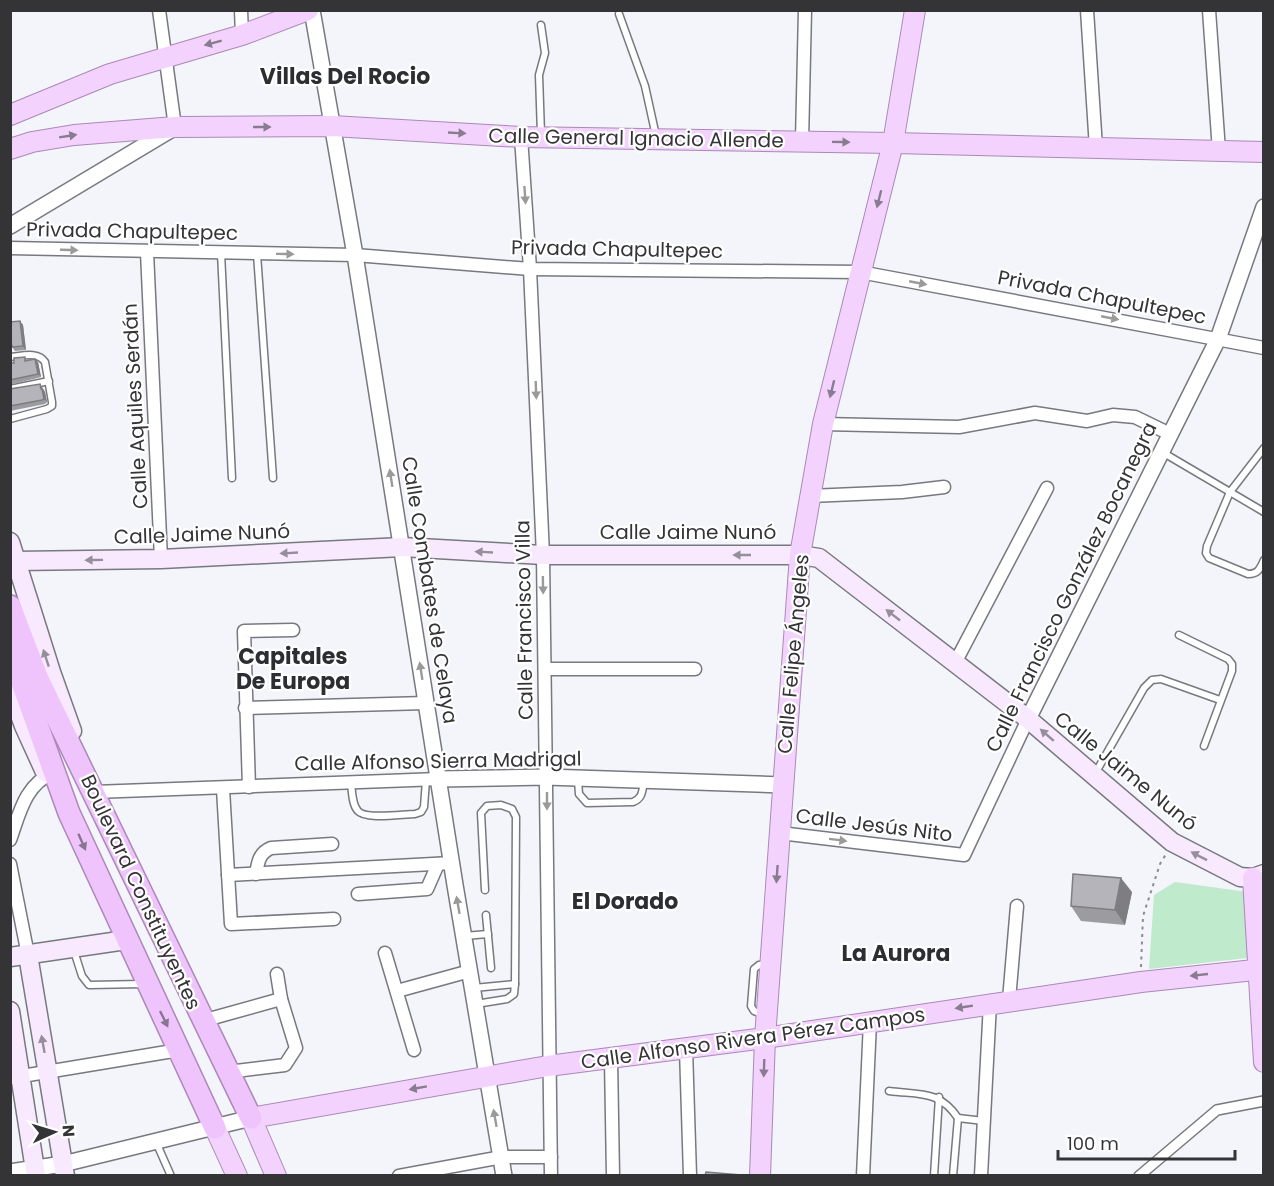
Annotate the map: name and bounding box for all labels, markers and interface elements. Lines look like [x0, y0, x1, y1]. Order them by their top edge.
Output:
one-way arrow [204, 39, 222, 48]
district label: Villas Del Rocio [260, 61, 430, 92]
street label: Calle General Ignacio Allende [488, 121, 784, 155]
one-way arrow [253, 122, 272, 132]
one-way arrow [447, 129, 466, 138]
one-way arrow [58, 132, 77, 141]
one-way arrow [831, 137, 850, 147]
one-way arrow [520, 186, 530, 205]
one-way arrow [874, 191, 883, 209]
street label: Privada Chapultepec [26, 215, 238, 247]
street label: Privada Chapultepec [511, 233, 723, 265]
one-way arrow [59, 245, 78, 254]
one-way arrow [275, 249, 294, 259]
street label: Privada Chapultepec [995, 263, 1209, 331]
one-way arrow [909, 279, 928, 288]
street label: Calle Aquiles Serdán [116, 303, 154, 509]
one-way arrow [1100, 314, 1119, 323]
one-way arrow [826, 379, 836, 398]
one-way arrow [531, 381, 540, 400]
street label: Calle Francisco González Bocanegra [979, 417, 1163, 757]
street label: Calle Combates de Celaya [395, 454, 465, 726]
one-way arrow [386, 469, 395, 488]
street label: Calle Jaime Nunó [113, 517, 291, 551]
street label: Calle Jaime Nunó [600, 518, 776, 546]
street label: Calle Francisco Villa [508, 520, 540, 720]
one-way arrow [474, 547, 493, 556]
one-way arrow [280, 548, 299, 557]
one-way arrow [732, 550, 751, 560]
street label: Calle Felipe Ángeles [770, 553, 816, 755]
one-way arrow [85, 555, 104, 565]
one-way arrow [538, 575, 548, 594]
one-way arrow [886, 610, 901, 622]
district label: Capitales De Europa [236, 641, 350, 697]
one-way arrow [41, 649, 50, 667]
one-way arrow [416, 661, 425, 680]
street label: Calle Jaime Nunó [1049, 705, 1203, 837]
one-way arrow [1039, 729, 1055, 742]
street label: Calle Alfonso Sierra Madrigal [294, 744, 582, 778]
street label: Boulevard Constituyentes [74, 770, 208, 1014]
one-way arrow [542, 791, 552, 810]
street label: Calle Jesús Nito [794, 801, 954, 849]
one-way arrow [77, 833, 86, 850]
one-way arrow [829, 835, 848, 845]
one-way arrow [1191, 851, 1208, 861]
one-way arrow [772, 864, 782, 883]
district label: El Dorado [572, 886, 678, 917]
one-way arrow [453, 895, 462, 914]
district label: La Aurora [842, 938, 950, 969]
one-way arrow [1189, 970, 1208, 980]
street label: Calle Alfonso Rivera Pérez Campos [579, 1000, 927, 1076]
one-way arrow [954, 1003, 973, 1012]
one-way arrow [159, 1010, 168, 1027]
one-way arrow [38, 1034, 47, 1053]
one-way arrow [760, 1059, 769, 1078]
one-way arrow [408, 1084, 427, 1093]
north arrow [24, 1102, 84, 1162]
one-way arrow [490, 1108, 499, 1127]
scale bar [1058, 1123, 1235, 1161]
text: N [57, 1124, 80, 1138]
text: 100 m [1067, 1131, 1119, 1156]

